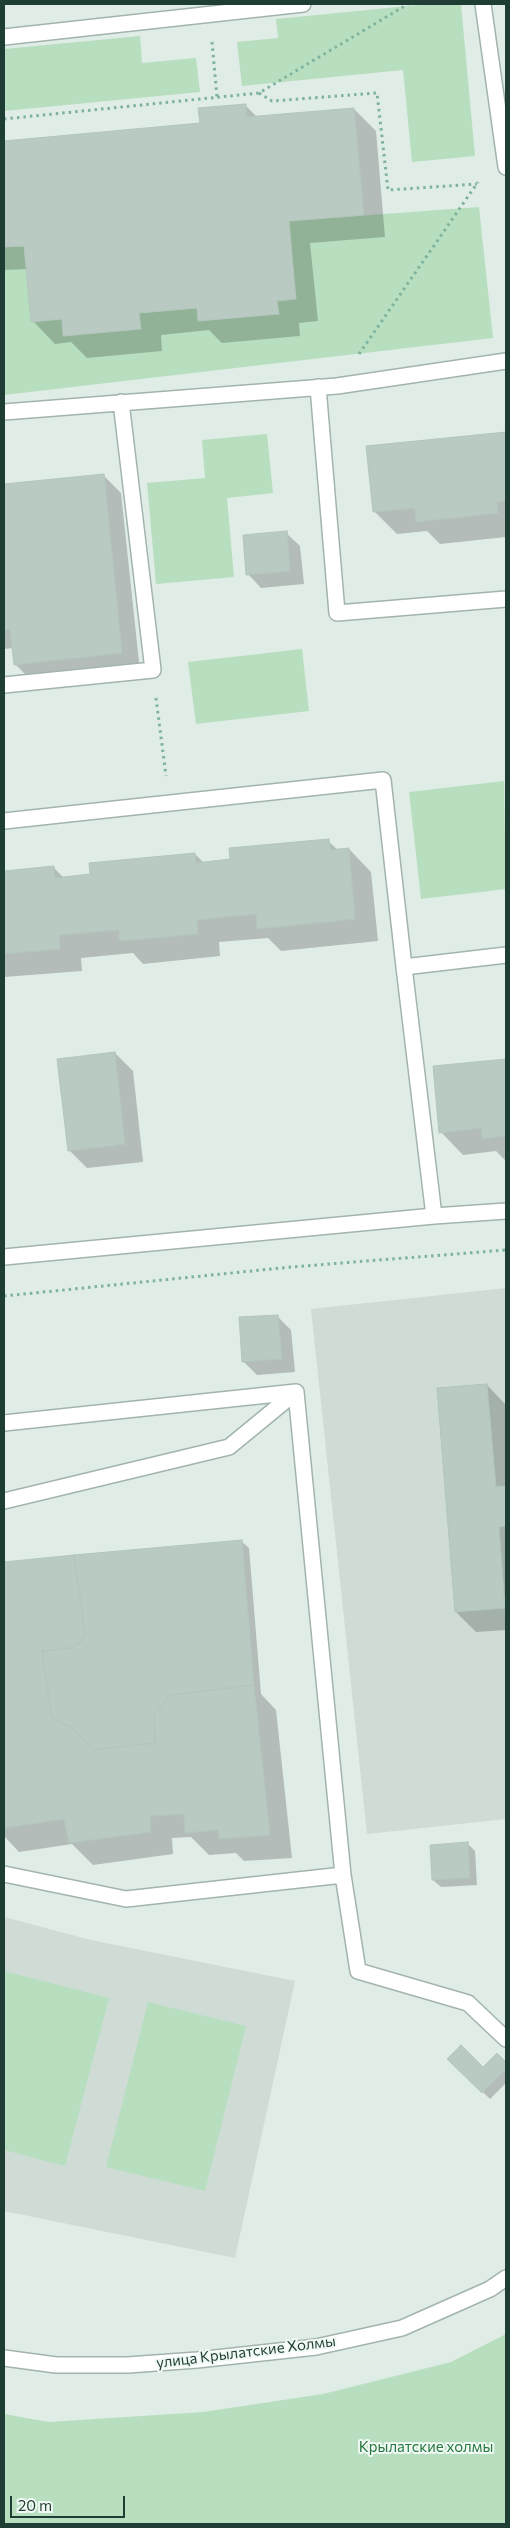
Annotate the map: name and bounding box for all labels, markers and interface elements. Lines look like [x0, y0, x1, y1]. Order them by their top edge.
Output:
street label: улица Крылатские Холмы [155, 2332, 337, 2372]
park label: Крылатские холмы [359, 2438, 493, 2456]
scale bar [12, 2486, 128, 2518]
text: 20 m [18, 2496, 52, 2514]

